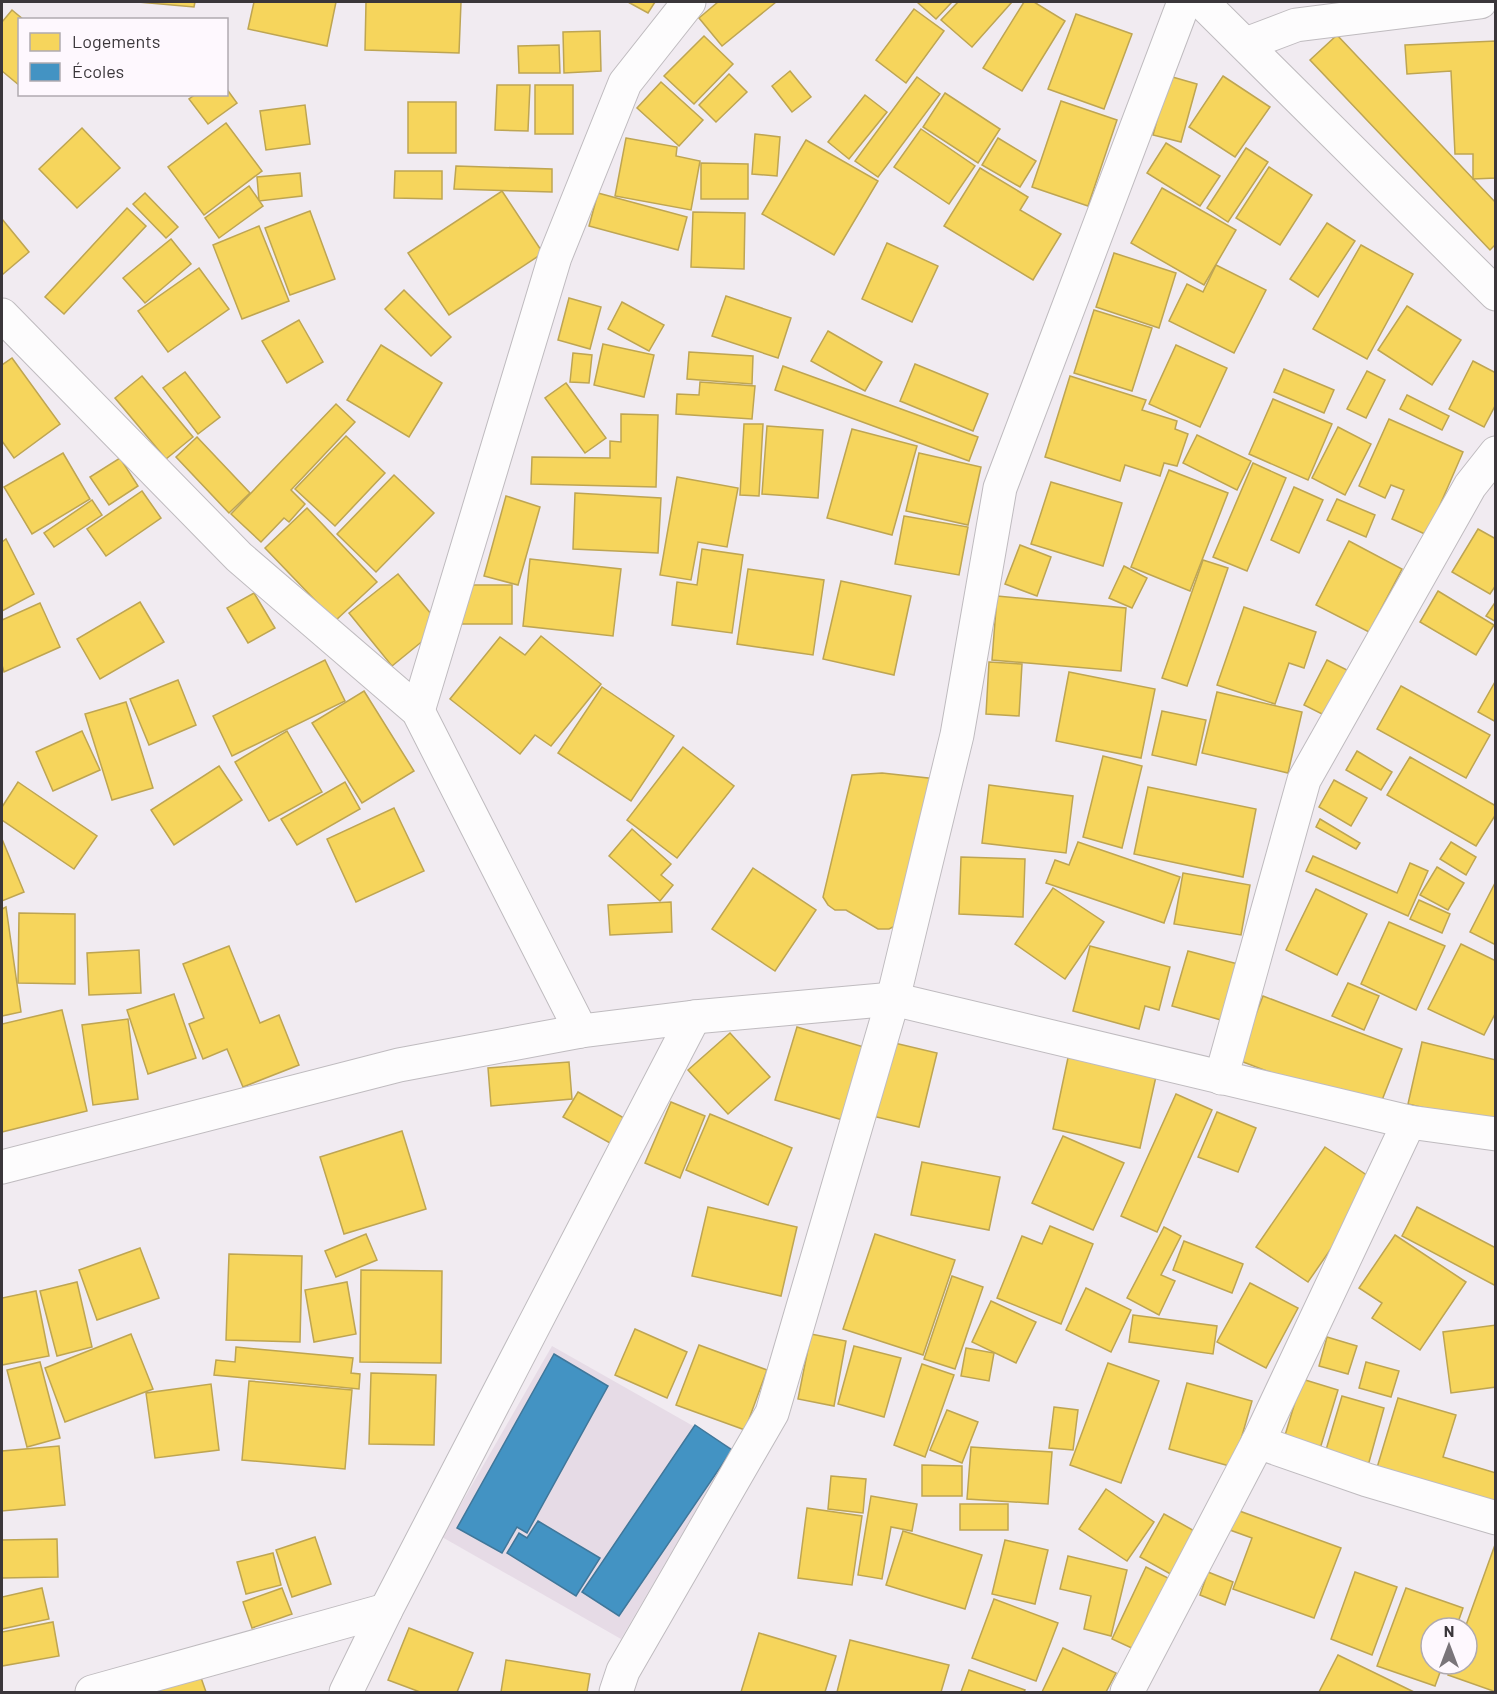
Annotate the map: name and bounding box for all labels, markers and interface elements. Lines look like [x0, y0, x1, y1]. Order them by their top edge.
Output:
legend [18, 18, 228, 96]
text: Logements [72, 30, 161, 52]
text: Écoles [72, 60, 124, 82]
north arrow [1419, 1616, 1479, 1676]
text: N [1444, 1621, 1454, 1640]

